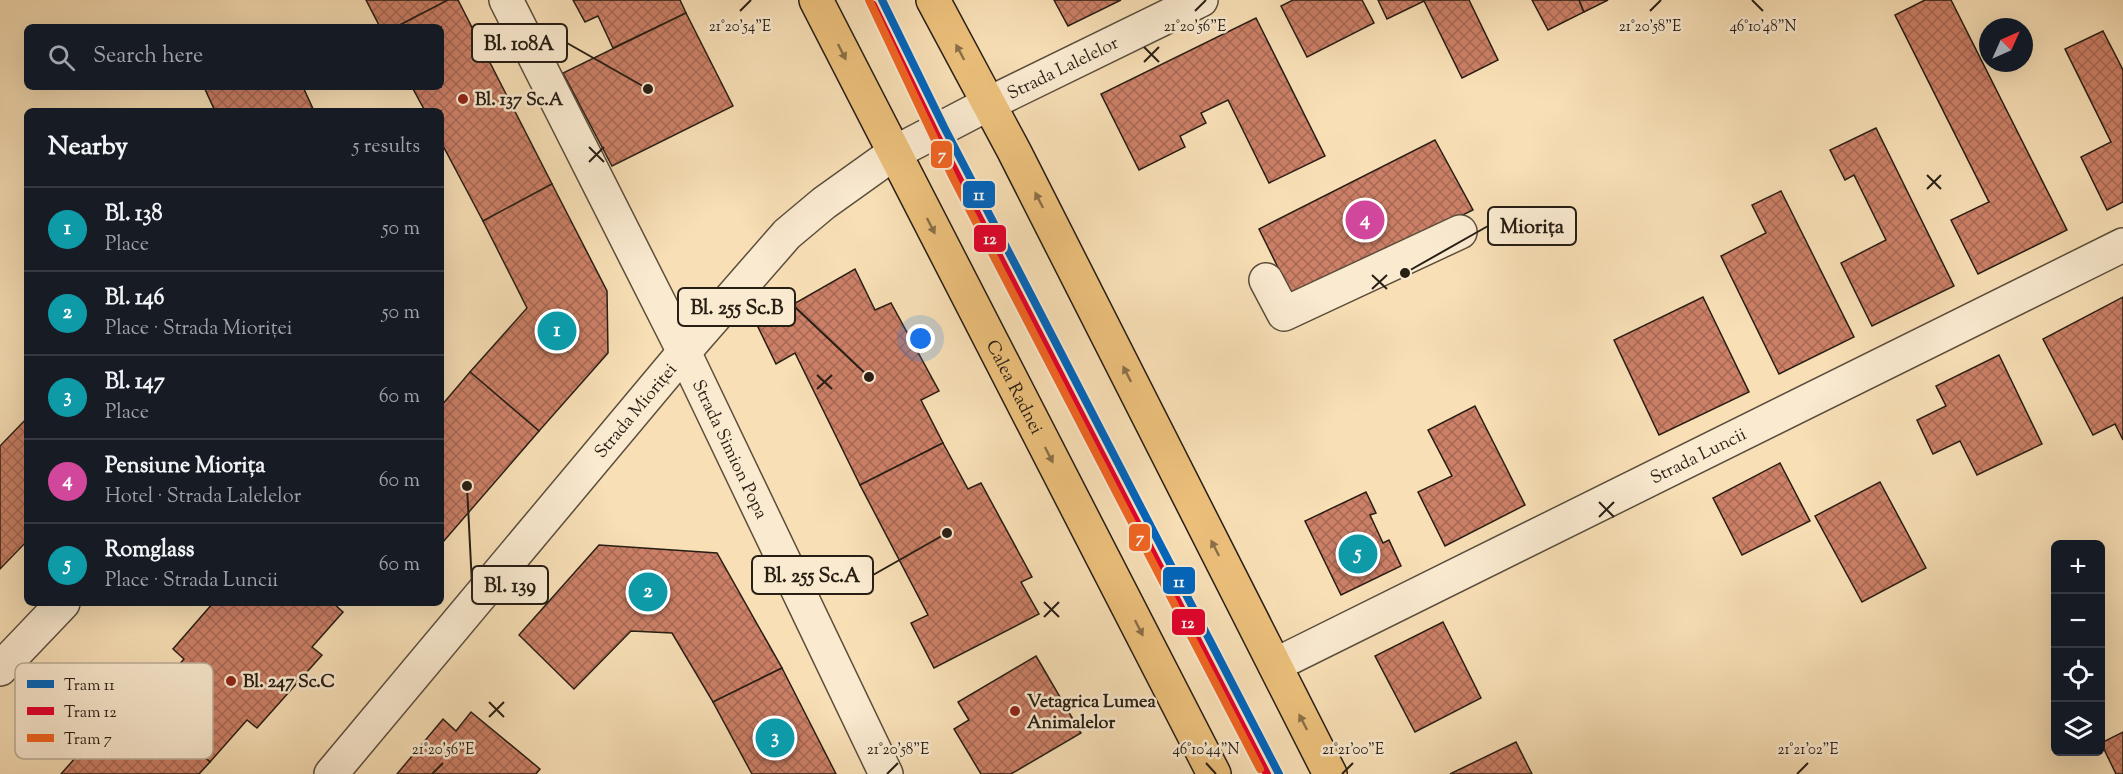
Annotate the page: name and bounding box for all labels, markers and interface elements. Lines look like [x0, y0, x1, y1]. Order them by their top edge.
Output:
text: 21°20'54"E [709, 17, 771, 38]
text: 21°20'56"E [1164, 17, 1226, 38]
text: 21°20'58"E [1619, 17, 1681, 38]
text: 46°10'48"N [1729, 17, 1797, 38]
north arrow [1979, 18, 2033, 72]
search box [24, 24, 444, 90]
callout: Bl. 108A [472, 24, 567, 62]
text: Bl. 108A [484, 31, 555, 60]
street label: Strada Lalelelor [1003, 31, 1124, 108]
icon: search [45, 41, 78, 74]
text: Search here [93, 41, 203, 73]
one-way arrow [837, 43, 847, 61]
one-way arrow [955, 43, 965, 60]
place label: Bl. 137 Sc.A [475, 88, 564, 114]
marker: Bl. 137 Sc.A [456, 92, 470, 106]
text: Nearby [48, 129, 128, 166]
text: 5 results [353, 133, 420, 162]
line badge: 7 [930, 140, 953, 169]
text: 7 [938, 145, 947, 168]
line badge: 11 [962, 180, 996, 209]
text: 11 [974, 185, 985, 208]
one-way arrow [1034, 191, 1044, 208]
pin: 4 [1346, 198, 1384, 242]
text: Bl. 138 [105, 199, 163, 231]
callout: Miorița [1488, 207, 1576, 245]
text: Miorița [1500, 214, 1565, 243]
text: 1 [64, 215, 71, 244]
text: 50 m [382, 215, 420, 244]
one-way arrow [926, 218, 936, 235]
line badge: 12 [973, 224, 1007, 253]
text: 12 [984, 229, 997, 252]
text: Place [105, 231, 149, 260]
text: Bl. 146 [105, 283, 164, 315]
callout: Bl. 255 Sc.B [678, 288, 795, 326]
text: Bl. 255 Sc.B [691, 295, 784, 324]
text: 2 [63, 299, 72, 328]
text: 50 m [382, 299, 420, 328]
pin: 1 [538, 308, 576, 354]
text: Place · Strada Mioriței [105, 315, 293, 344]
your location [906, 324, 935, 353]
street label: Calea Radnei [978, 336, 1048, 440]
street label: Strada Mioriței [589, 359, 684, 465]
one-way arrow [1122, 365, 1132, 382]
text: Bl. 147 [105, 367, 165, 399]
street label: Strada Simion Popa [684, 376, 773, 524]
text: 3 [63, 383, 72, 412]
text: 60 m [379, 383, 420, 412]
text: Place [105, 399, 149, 428]
street label: Strada Luncii [1646, 423, 1751, 492]
one-way arrow [1044, 446, 1054, 464]
text: Pensiune Miorița [105, 451, 265, 483]
text: 4 [62, 467, 73, 496]
text: 60 m [379, 467, 420, 496]
text: Hotel · Strada Lalelelor [105, 483, 301, 512]
line badge: 7 [1128, 523, 1151, 552]
text: 7 [1136, 528, 1145, 551]
pin: 5 [1338, 532, 1378, 576]
text: Romglass [105, 535, 194, 567]
one-way arrow [1210, 539, 1220, 556]
map controls [2051, 540, 2105, 756]
button: + [2051, 540, 2105, 594]
text: 5 [64, 551, 71, 580]
text: 60 m [379, 551, 420, 580]
callout: Bl. 255 Sc.A [752, 556, 873, 594]
text: Bl. 255 Sc.A [764, 563, 861, 592]
callout: Bl. 139 [472, 566, 548, 604]
line badge: 11 [1162, 566, 1196, 595]
text: Place · Strada Luncii [105, 567, 278, 596]
pin: 2 [628, 570, 668, 614]
text: 11 [1174, 572, 1185, 595]
text: Bl. 139 [484, 573, 536, 602]
button: − [2051, 594, 2105, 648]
line badge: 12 [1171, 608, 1206, 636]
text: 12 [1182, 613, 1195, 636]
one-way arrow [1134, 620, 1144, 637]
button: locate [2051, 648, 2105, 702]
legend [15, 663, 213, 759]
place label: Bl. 247 Sc.C [243, 670, 335, 696]
marker: Bl. 247 Sc.C [224, 674, 238, 688]
text: Tram 11 [64, 675, 115, 698]
place label: Vetagrica Lumea Animalelor [1027, 690, 1156, 737]
text: Tram 12 [64, 702, 117, 725]
button: layers [2051, 702, 2105, 756]
marker: Vetagrica Lumea Animalelor [1008, 704, 1022, 718]
one-way arrow [1299, 713, 1308, 730]
pin: 3 [756, 716, 794, 760]
text: Tram 7 [64, 729, 112, 752]
text: 21°20'56"E [412, 740, 474, 761]
text: 21°20'58"E [867, 740, 929, 761]
text: 46°10'44"N [1172, 740, 1240, 761]
text: 21°21'00"E [1322, 740, 1384, 761]
text: 21°21'02"E [1777, 740, 1839, 761]

